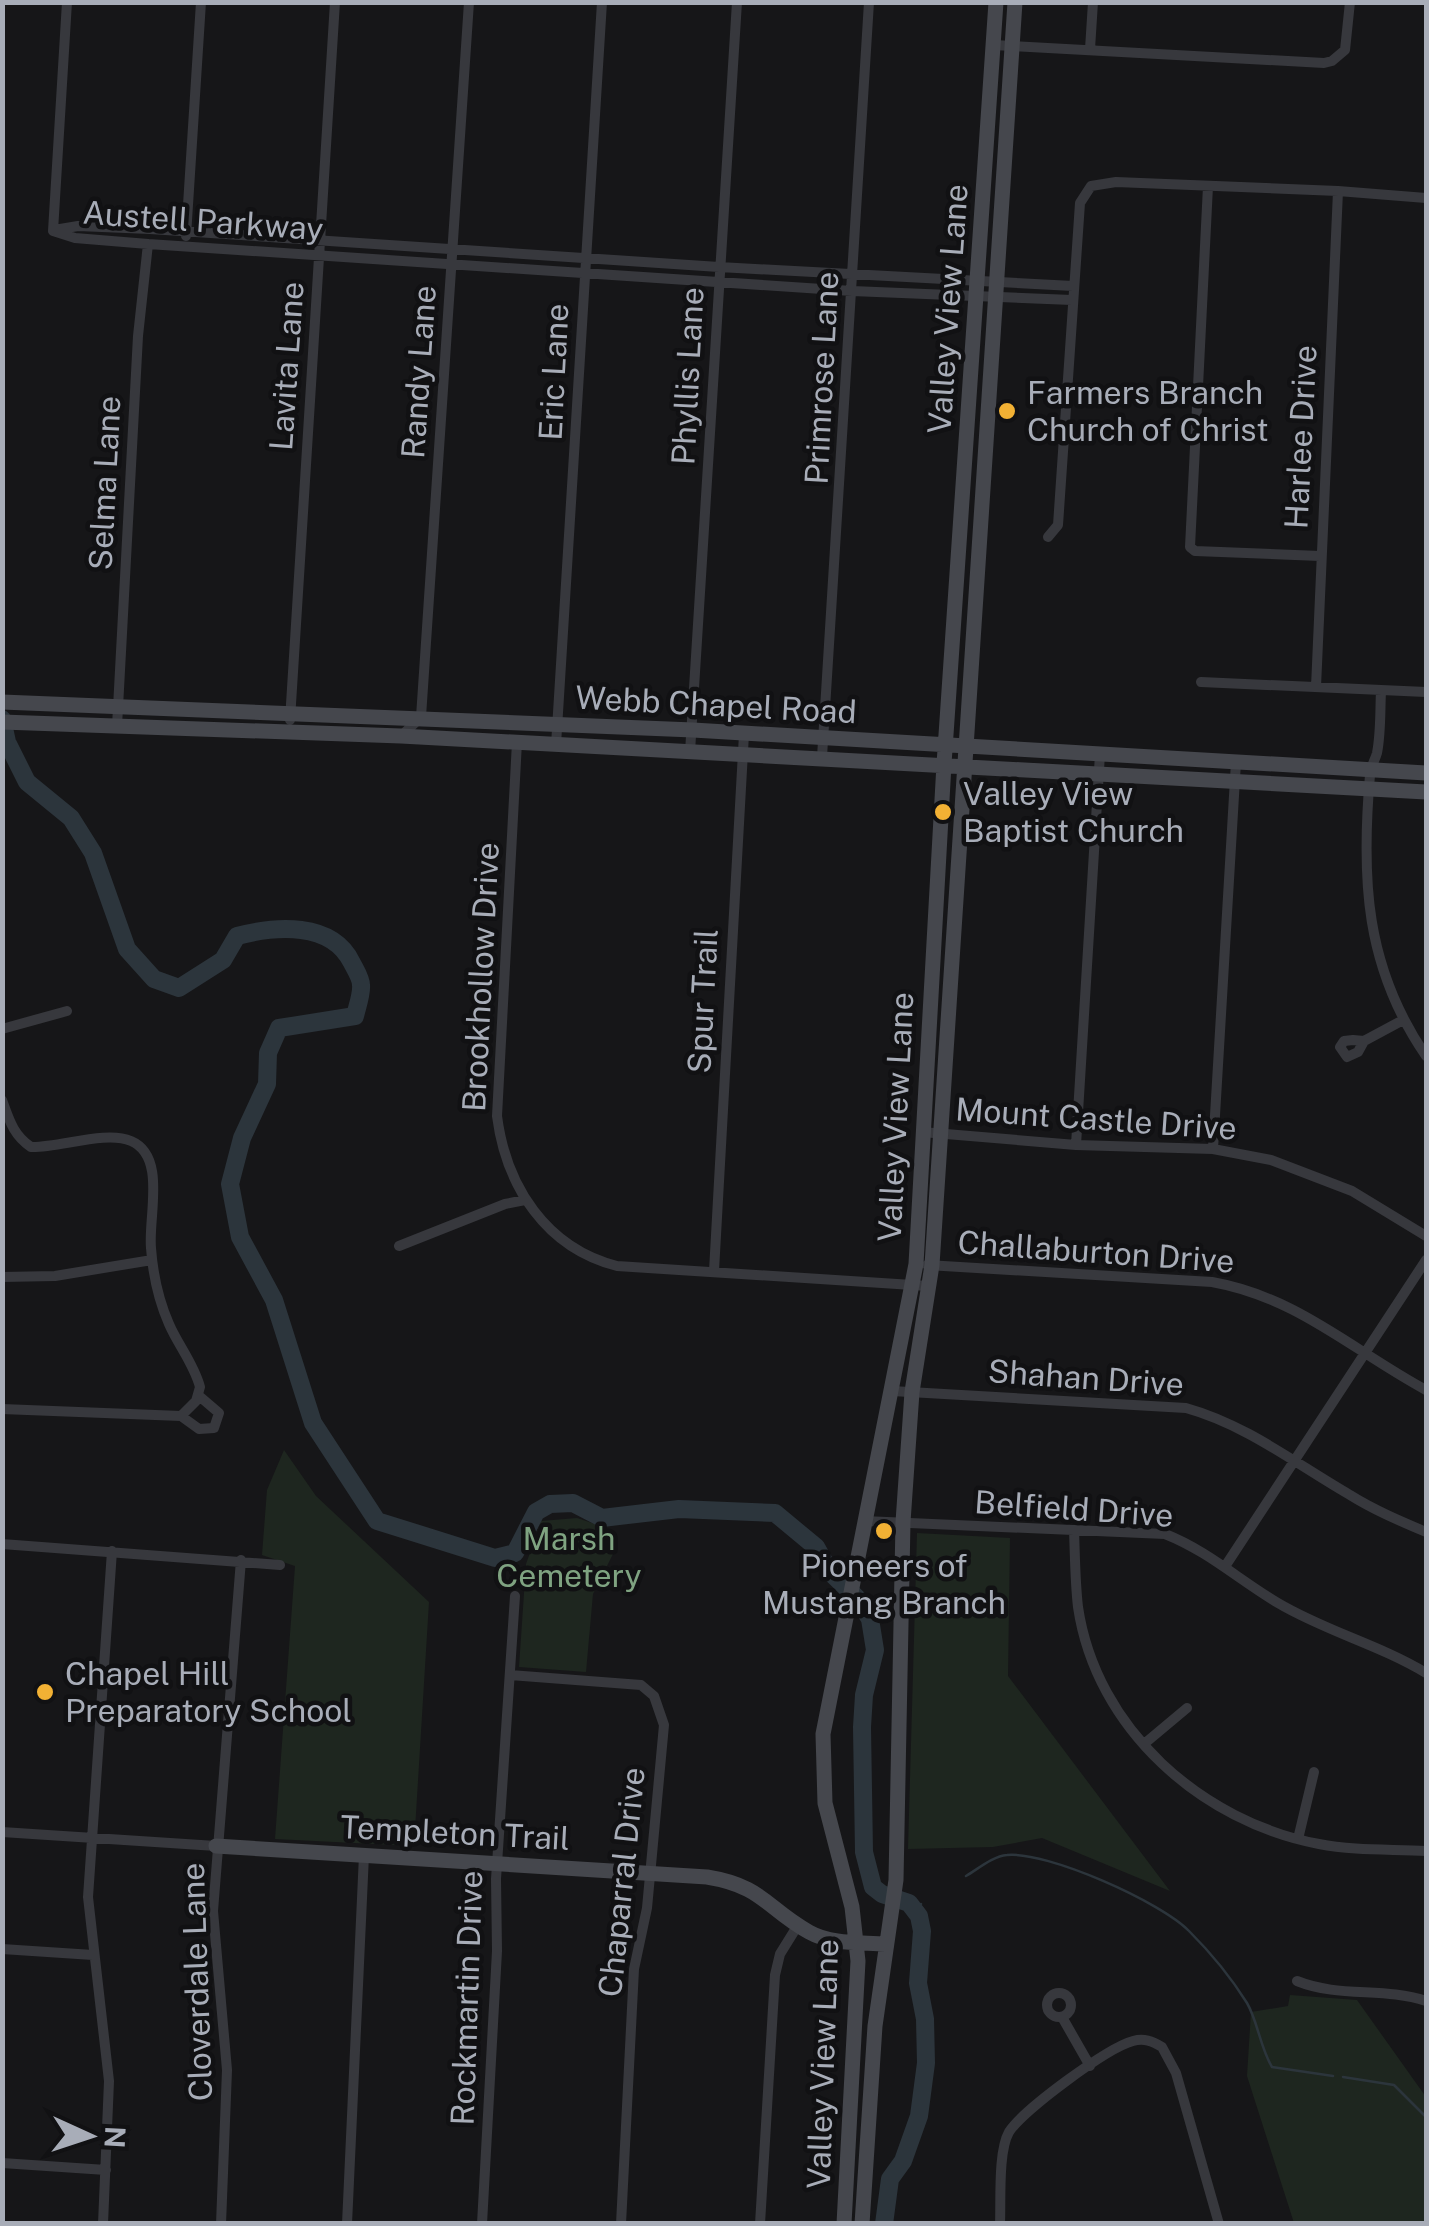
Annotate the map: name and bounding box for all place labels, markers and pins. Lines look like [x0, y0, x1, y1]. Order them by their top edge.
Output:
place label: Farmers Branch Church of Christ [1027, 374, 1269, 448]
marker: Farmers Branch Church of Christ [996, 400, 1018, 422]
place label: Valley View Baptist Church [963, 775, 1184, 849]
marker: Valley View Baptist Church [932, 801, 954, 823]
marker: Pioneers of Mustang Branch [873, 1520, 895, 1542]
place label: Pioneers of Mustang Branch [762, 1547, 1006, 1621]
place label: Chapel Hill Preparatory School [65, 1655, 352, 1729]
marker: Chapel Hill Preparatory School [34, 1681, 56, 1703]

